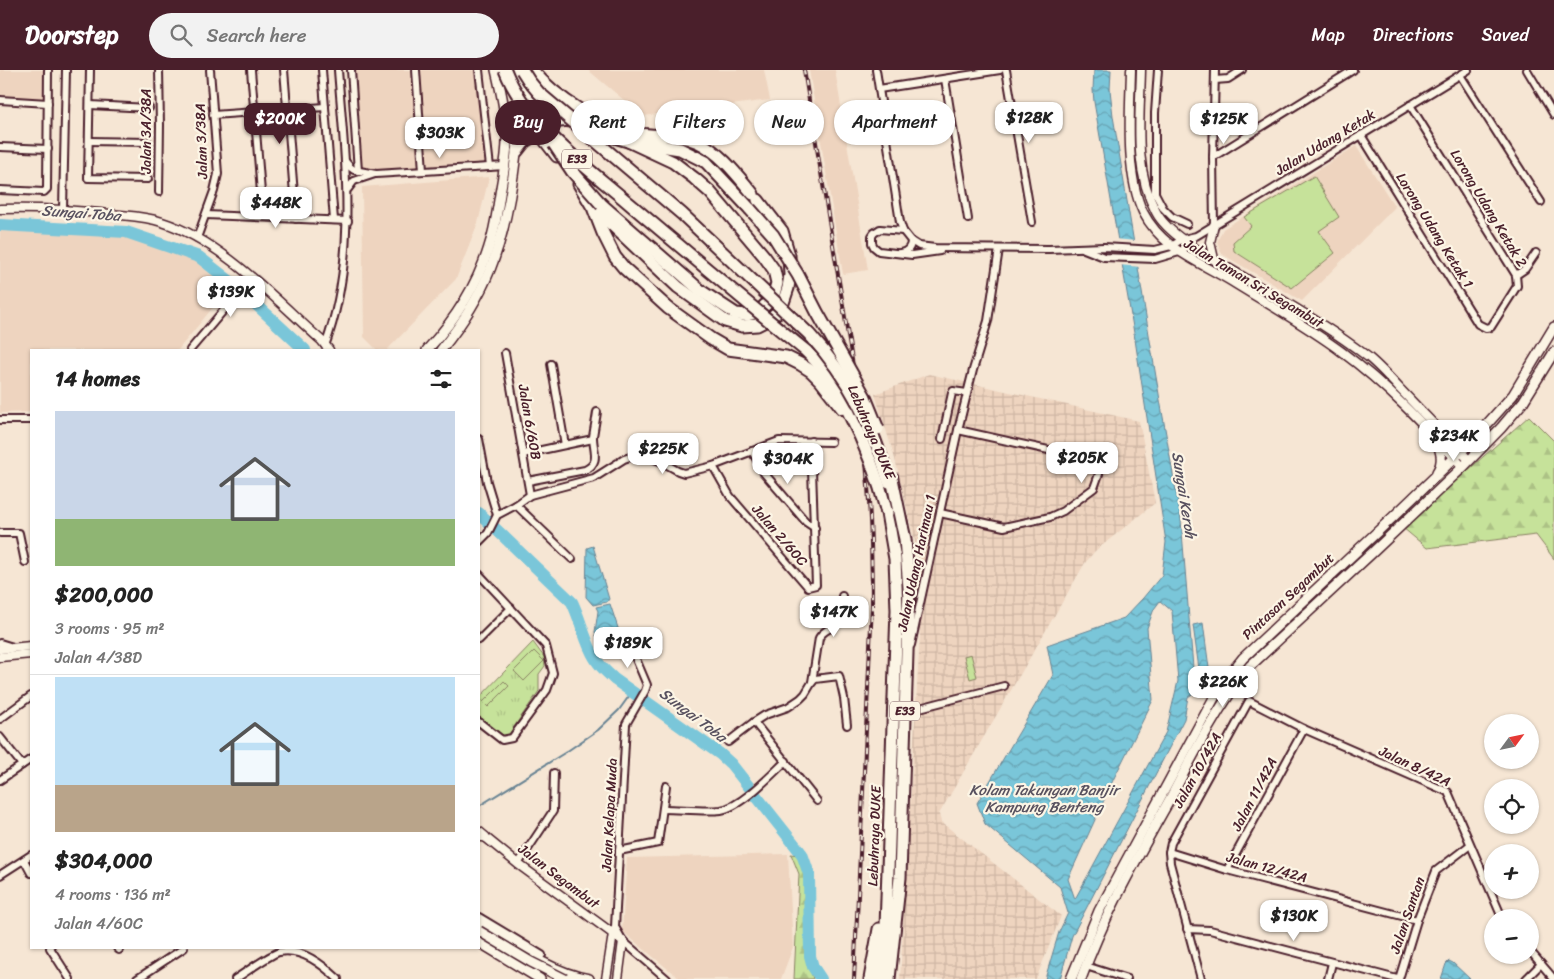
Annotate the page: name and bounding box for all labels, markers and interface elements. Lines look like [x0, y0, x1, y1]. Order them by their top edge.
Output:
search box [149, 13, 499, 58]
text: Doorstep [25, 14, 119, 56]
text: Search here [207, 19, 307, 52]
text: Map [1312, 19, 1345, 51]
text: Directions [1373, 19, 1454, 51]
text: Saved [1482, 19, 1529, 51]
icon: search [167, 21, 195, 49]
street label: Jalan 3A/38A [134, 89, 159, 174]
chip: Buy [495, 100, 561, 145]
chip: Rent [571, 100, 645, 145]
chip: Filters [655, 100, 744, 145]
chip: New [754, 100, 824, 145]
chip: Apartment [834, 100, 955, 145]
pin: $200K [245, 102, 315, 145]
pin: $128K [994, 102, 1064, 144]
pin: $125K [1189, 102, 1259, 145]
street label: Jalan Udang Ketak [1269, 102, 1381, 183]
street label: Jalan 3/38A [188, 103, 215, 180]
text: $128K [1006, 103, 1052, 132]
text: $200K [255, 104, 305, 133]
text: $125K [1201, 104, 1247, 133]
pin: $303K [405, 116, 475, 159]
text: $303K [416, 118, 464, 147]
street label: Lorong Udang Ketak 2 [1443, 144, 1534, 272]
road number: E33 [562, 150, 592, 168]
street label: Lorong Udang Ketak 1 [1389, 167, 1480, 293]
pin: $448K [241, 186, 311, 229]
text: $448K [251, 188, 301, 217]
water label: Sungai Toba [41, 197, 124, 229]
street label: Jalan Taman Sri Segambut [1178, 231, 1330, 336]
pin: $139K [196, 276, 266, 318]
text: $139K [208, 277, 254, 306]
text: 14 homes [55, 360, 140, 398]
icon: filters [427, 365, 455, 393]
street label: Jalan 6/60B [510, 381, 548, 462]
street label: Lebuhraya DUKE [840, 381, 903, 485]
pin: $234K [1419, 420, 1489, 462]
text: $234K [1430, 421, 1478, 450]
pin: $225K [628, 432, 698, 475]
text: $225K [639, 434, 687, 463]
pin: $304K [753, 442, 823, 485]
pin: $205K [1047, 442, 1117, 484]
text: $205K [1057, 443, 1107, 472]
icon: home [210, 444, 300, 534]
text: $304K [763, 444, 813, 473]
water label: Sungai Keroh [1164, 450, 1204, 541]
street label: Jalan Udang Harimau 1 [890, 492, 943, 635]
street label: Jalan 2/60C [744, 498, 814, 573]
street label: Pintasan Segambut [1236, 547, 1340, 646]
text: $200,000 [55, 576, 153, 614]
pin: $147K [799, 596, 869, 638]
text: $147K [811, 597, 857, 626]
text: 3 rooms · 95 m² [55, 614, 165, 643]
pin: $189K [593, 626, 663, 669]
text: $189K [605, 628, 651, 657]
text: Jalan 4/38D [55, 643, 142, 672]
pin: $226K [1188, 666, 1258, 708]
text: $226K [1199, 667, 1247, 696]
water label: Sungai Toba [654, 681, 734, 751]
road number: E33 [890, 701, 920, 720]
icon: home [210, 709, 300, 799]
north arrow [1484, 714, 1539, 769]
map controls [1484, 714, 1539, 964]
street label: Jalan 10/42A [1166, 728, 1229, 814]
street label: Jalan 8/42A [1374, 738, 1455, 794]
street label: Jalan 11/42A [1224, 753, 1284, 837]
street label: Jalan Kelapa Muda [594, 758, 625, 873]
water label: Kolam Takungan Banjir Kampung Benteng [969, 777, 1122, 820]
button: locate [1484, 779, 1539, 834]
street label: Lebuhraya DUKE [860, 784, 889, 887]
street label: Jalan Segambut [512, 837, 606, 916]
text: $304,000 [55, 842, 153, 880]
street label: Jalan 12/42A [1223, 844, 1310, 890]
button: + [1484, 844, 1539, 899]
street label: Jalan Santan [1382, 873, 1432, 958]
text: 4 rooms · 136 m² [55, 880, 171, 909]
pin: $130K [1259, 900, 1329, 942]
text: $130K [1271, 901, 1317, 930]
text: Jalan 4/60C [55, 909, 143, 938]
button: − [1484, 909, 1539, 964]

